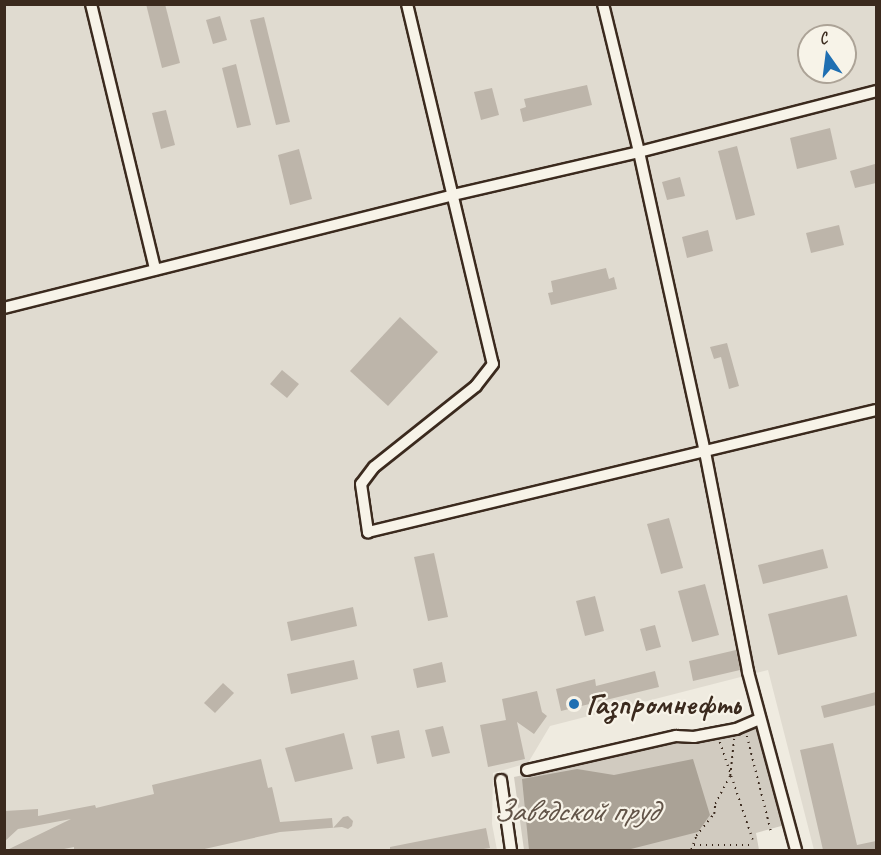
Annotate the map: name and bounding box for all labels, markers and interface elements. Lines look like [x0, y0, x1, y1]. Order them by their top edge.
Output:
north arrow [797, 24, 857, 84]
text: С [817, 28, 829, 49]
place label: Газпромнефть [586, 686, 740, 722]
marker: Газпромнефть [567, 697, 581, 711]
water label: Заводской пруд [493, 792, 657, 830]

